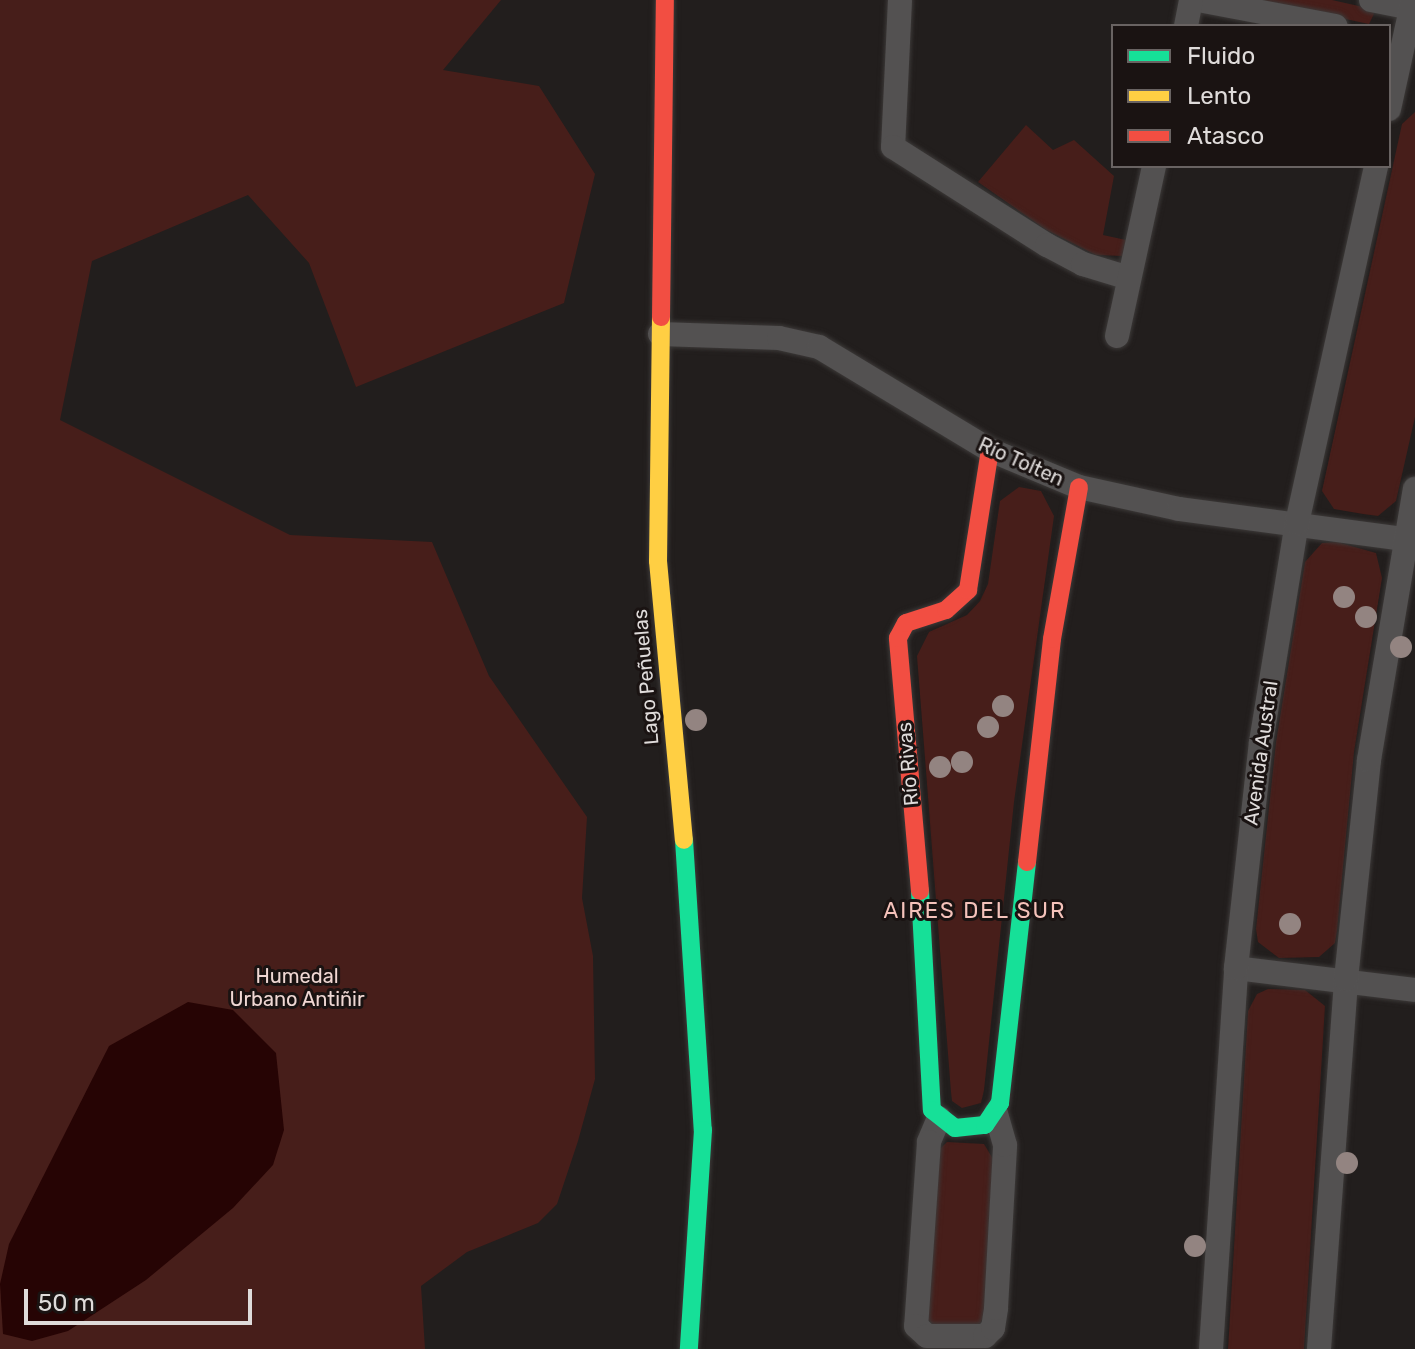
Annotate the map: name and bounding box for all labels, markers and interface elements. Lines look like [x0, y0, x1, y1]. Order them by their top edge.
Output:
legend [1111, 24, 1391, 168]
text: Fluido [1187, 42, 1255, 70]
text: Lento [1187, 82, 1251, 110]
text: Atasco [1187, 122, 1264, 150]
street label: Río Tolten [974, 432, 1068, 492]
street label: Lago Peñuelas [628, 608, 664, 746]
street label: Avenida Austral [1239, 679, 1283, 827]
street label: Río Rivas [892, 721, 924, 807]
district label: AIRES DEL SUR [883, 898, 1067, 924]
park label: Humedal Urbano Antiñir [229, 965, 365, 1012]
scale bar [28, 1273, 256, 1323]
text: 50 m [38, 1289, 95, 1317]

